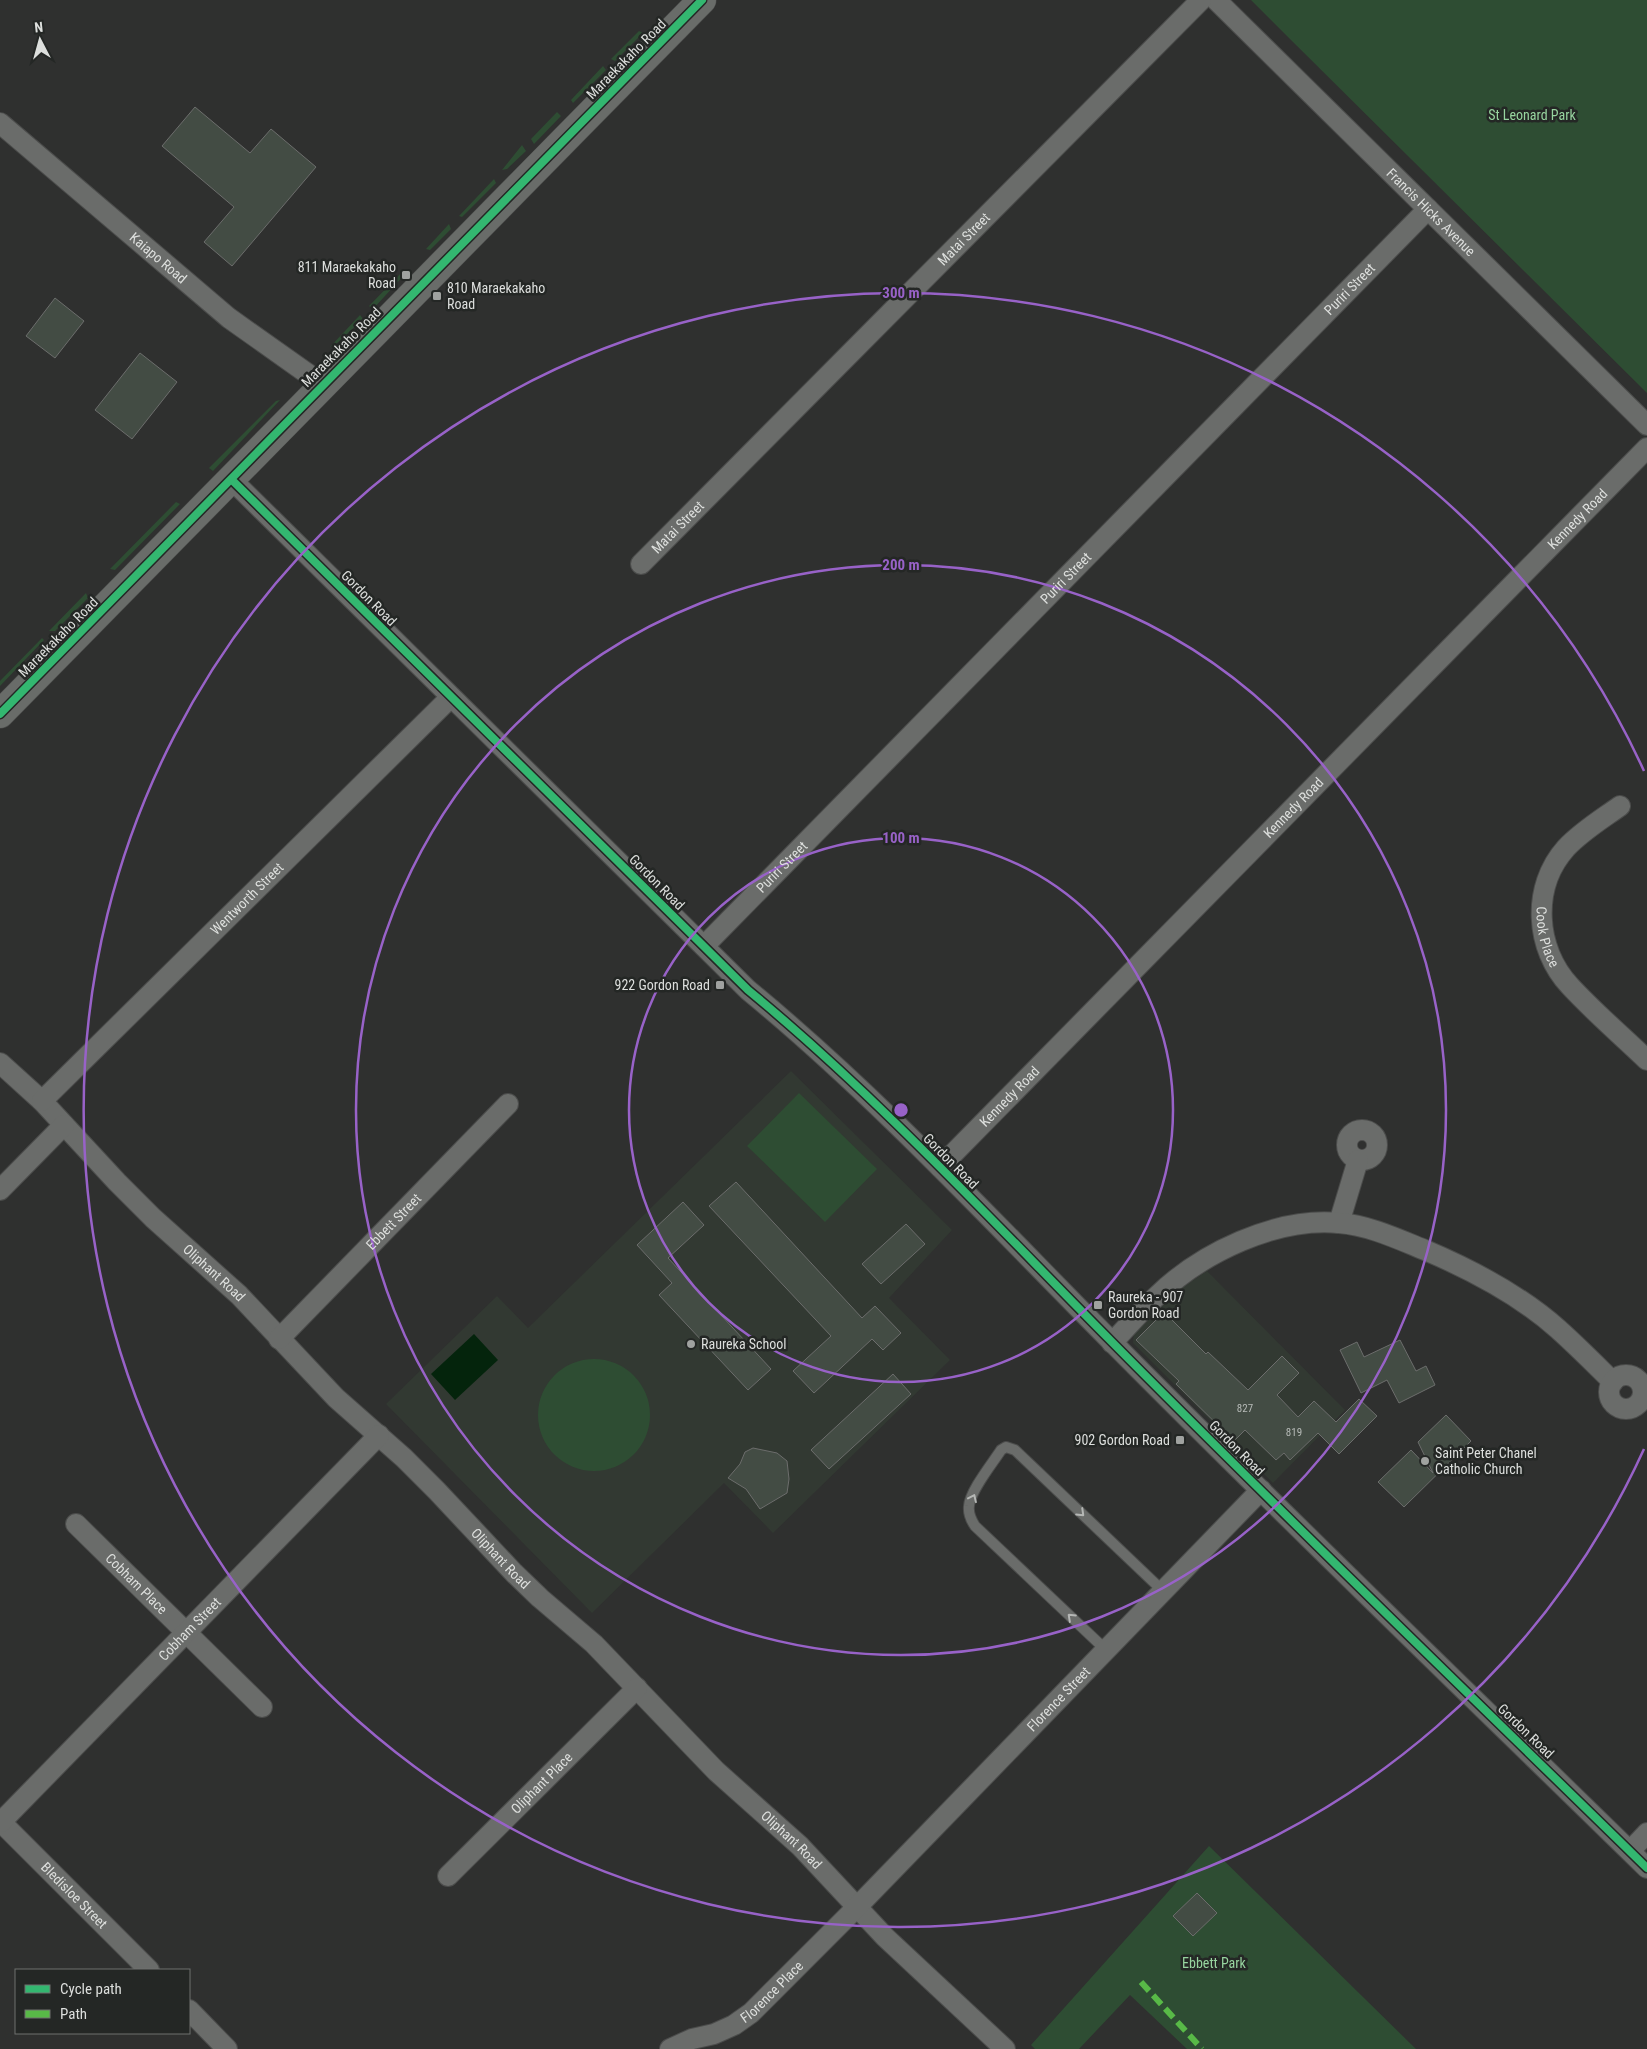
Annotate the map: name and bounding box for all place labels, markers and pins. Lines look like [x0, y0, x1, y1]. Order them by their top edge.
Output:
place label: 811 Maraekakaho Road [298, 259, 396, 291]
marker: 811 Maraekakaho Road [400, 269, 412, 281]
place label: 810 Maraekakaho Road [447, 280, 545, 312]
marker: 810 Maraekakaho Road [431, 290, 443, 302]
place label: 922 Gordon Road [615, 977, 710, 993]
marker: 922 Gordon Road [714, 979, 726, 991]
centre of rings [892, 1101, 910, 1119]
place label: Raureka - 907 Gordon Road [1108, 1289, 1183, 1321]
marker: Raureka - 907 Gordon Road [1092, 1299, 1104, 1311]
place label: Raureka School [701, 1336, 787, 1352]
marker: Raureka School [685, 1338, 697, 1350]
place label: 902 Gordon Road [1075, 1432, 1170, 1448]
marker: 902 Gordon Road [1174, 1434, 1186, 1446]
place label: Saint Peter Chanel Catholic Church [1435, 1445, 1537, 1477]
marker: Saint Peter Chanel Catholic Church [1419, 1455, 1431, 1467]

